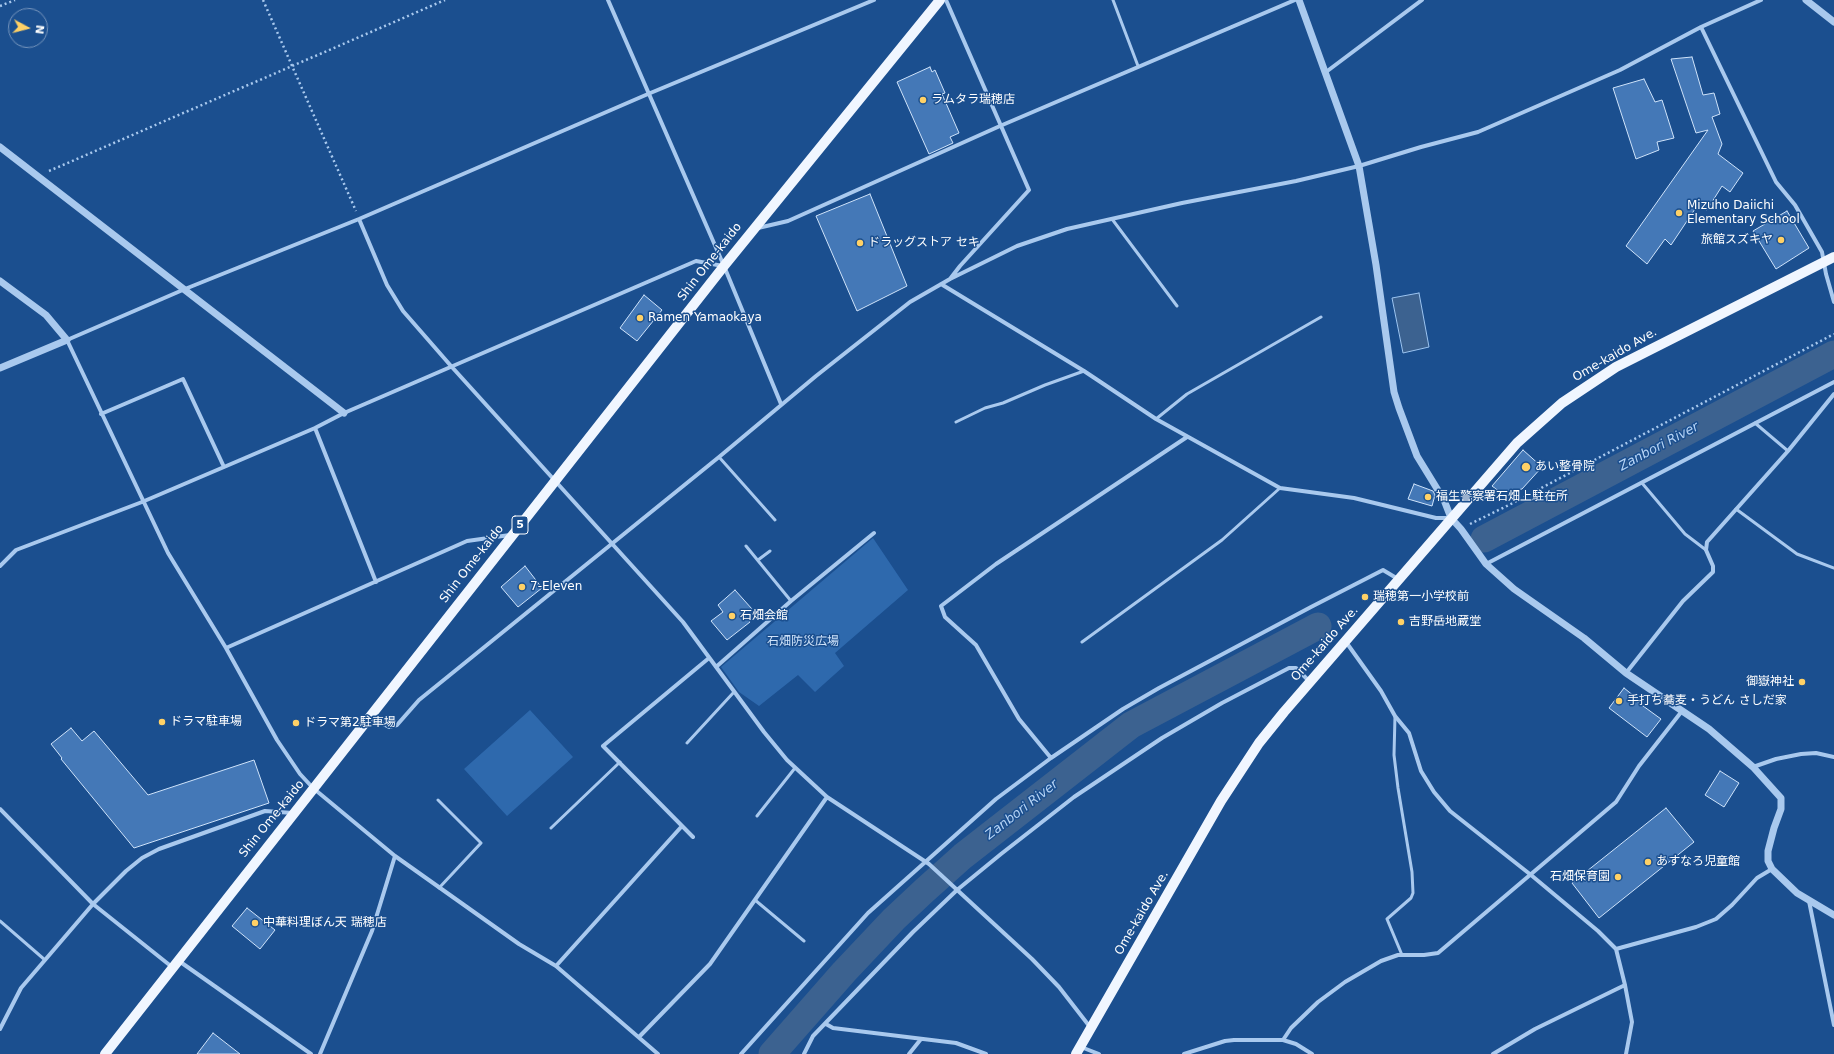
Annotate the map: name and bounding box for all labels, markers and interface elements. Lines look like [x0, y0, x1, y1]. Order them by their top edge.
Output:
north arrow [8, 8, 48, 48]
text: N [32, 24, 46, 35]
place label: ラムタラ瑞穂店 [931, 93, 1015, 107]
marker: ラムタラ瑞穂店 [918, 95, 928, 105]
place label: Mizuho Daiichi Elementary School [1687, 199, 1800, 227]
marker: Mizuho Daiichi Elementary School [1674, 208, 1684, 218]
street label: Shin Ome-kaido [675, 220, 745, 304]
place label: 旅館スズキヤ [1701, 233, 1773, 247]
marker: 旅館スズキヤ [1776, 235, 1786, 245]
place label: ドラッグストア セキ [868, 236, 980, 250]
marker: ドラッグストア セキ [855, 238, 865, 248]
place label: Ramen Yamaokaya [648, 311, 762, 325]
marker: Ramen Yamaokaya [635, 313, 645, 323]
street label: Ome-kaido Ave. [1570, 325, 1660, 385]
water label: Zanbori River [1616, 419, 1702, 475]
place label: あい整骨院 [1535, 460, 1595, 474]
marker: あい整骨院 [1520, 461, 1532, 473]
place label: 福生警察署石畑上駐在所 [1436, 490, 1568, 504]
marker: 福生警察署石畑上駐在所 [1423, 492, 1433, 502]
road number: 5 [512, 516, 528, 534]
street label: Shin Ome-kaido [437, 522, 507, 606]
place label: 7-Eleven [530, 580, 582, 594]
marker: 7-Eleven [517, 582, 527, 592]
place label: 瑞穂第一小学校前 [1373, 590, 1469, 604]
marker: 瑞穂第一小学校前 [1360, 592, 1370, 602]
street label: Ome-kaido Ave. [1288, 603, 1362, 685]
place label: 石畑会館 [740, 609, 788, 623]
marker: 石畑会館 [727, 611, 737, 621]
place label: 吉野岳地蔵堂 [1409, 615, 1481, 629]
marker: 吉野岳地蔵堂 [1396, 617, 1406, 627]
park label: 石畑防災広場 [767, 635, 839, 649]
place label: 御嶽神社 [1746, 675, 1794, 689]
marker: 御嶽神社 [1797, 677, 1807, 687]
place label: 手打ち蕎麦・うどん さしだ家 [1627, 694, 1787, 708]
marker: 手打ち蕎麦・うどん さしだ家 [1614, 696, 1624, 706]
place label: ドラマ駐車場 [170, 715, 242, 729]
place label: ドラマ第2駐車場 [304, 716, 396, 730]
marker: ドラマ駐車場 [157, 717, 167, 727]
marker: ドラマ第2駐車場 [291, 718, 301, 728]
street label: Shin Ome-kaido [236, 777, 308, 861]
water label: Zanbori River [982, 777, 1062, 843]
place label: あすなろ児童館 [1656, 855, 1740, 869]
marker: あすなろ児童館 [1643, 857, 1653, 867]
street label: Ome-kaido Ave. [1112, 868, 1172, 958]
place label: 石畑保育園 [1550, 870, 1610, 884]
marker: 石畑保育園 [1613, 872, 1623, 882]
place label: 中華料理ぼん天 瑞穂店 [263, 916, 387, 930]
marker: 中華料理ぼん天 瑞穂店 [250, 918, 260, 928]

